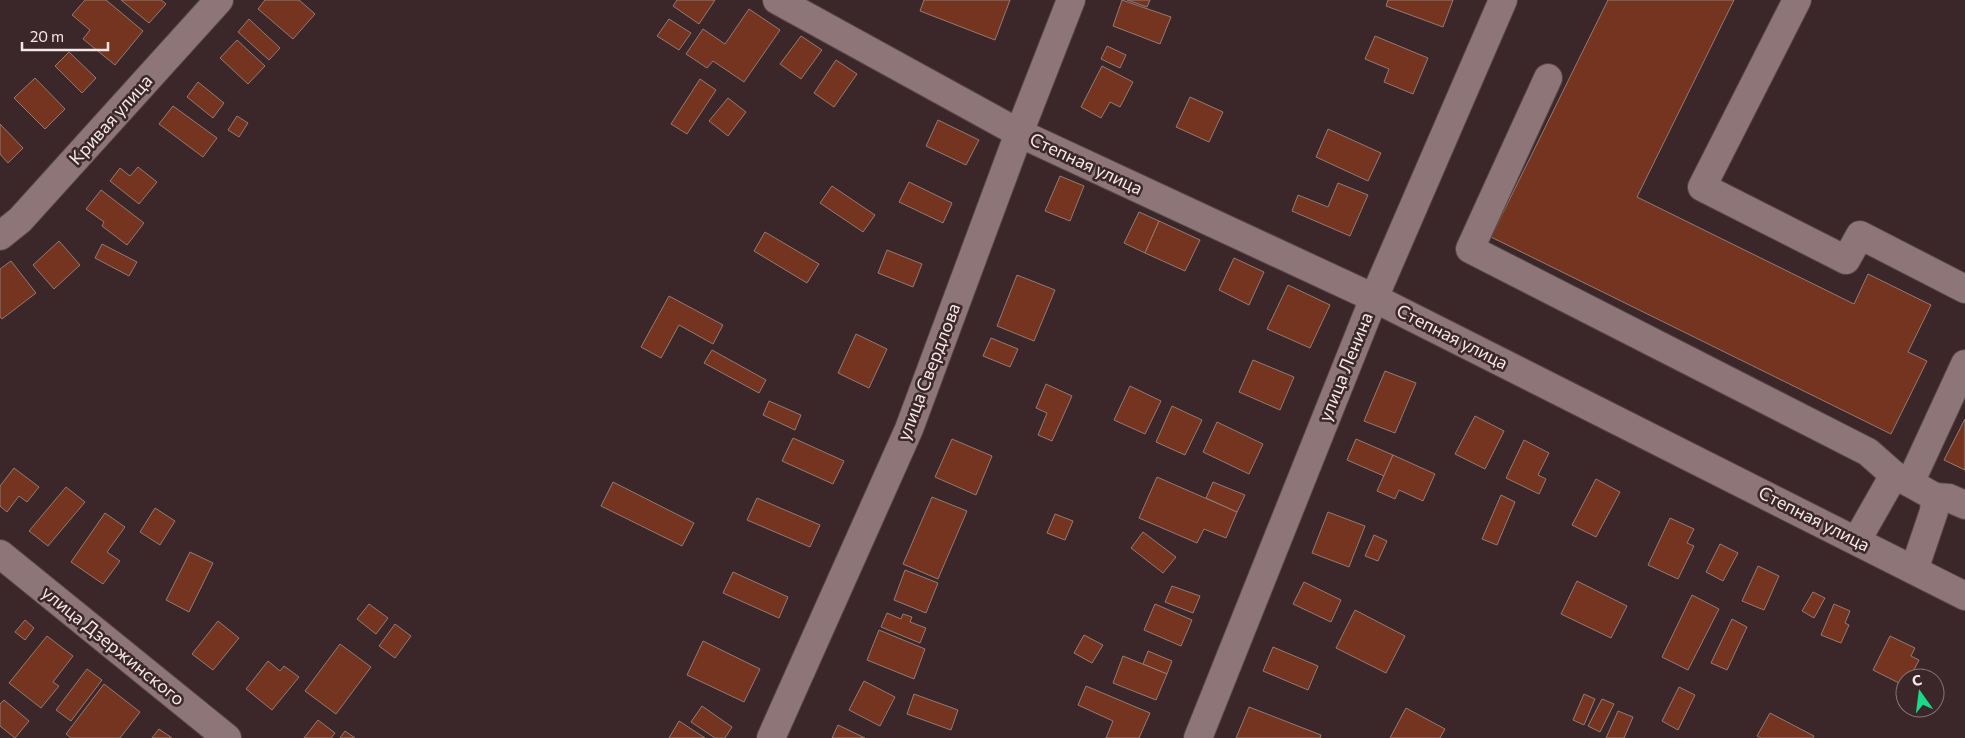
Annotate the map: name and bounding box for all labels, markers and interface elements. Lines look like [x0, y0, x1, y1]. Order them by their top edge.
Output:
scale bar [22, 20, 109, 52]
text: 20 m [30, 27, 64, 45]
street label: Кривая улица [64, 70, 157, 169]
street label: Степная улица [1027, 127, 1146, 199]
street label: Степная улица [1393, 299, 1512, 374]
street label: улица Свердлова [892, 300, 964, 444]
street label: улица Ленина [1313, 309, 1377, 424]
street label: Степная улица [1755, 481, 1874, 556]
street label: улица Дзержинского [38, 581, 189, 710]
north arrow [1895, 668, 1945, 718]
text: С [1910, 670, 1923, 689]

